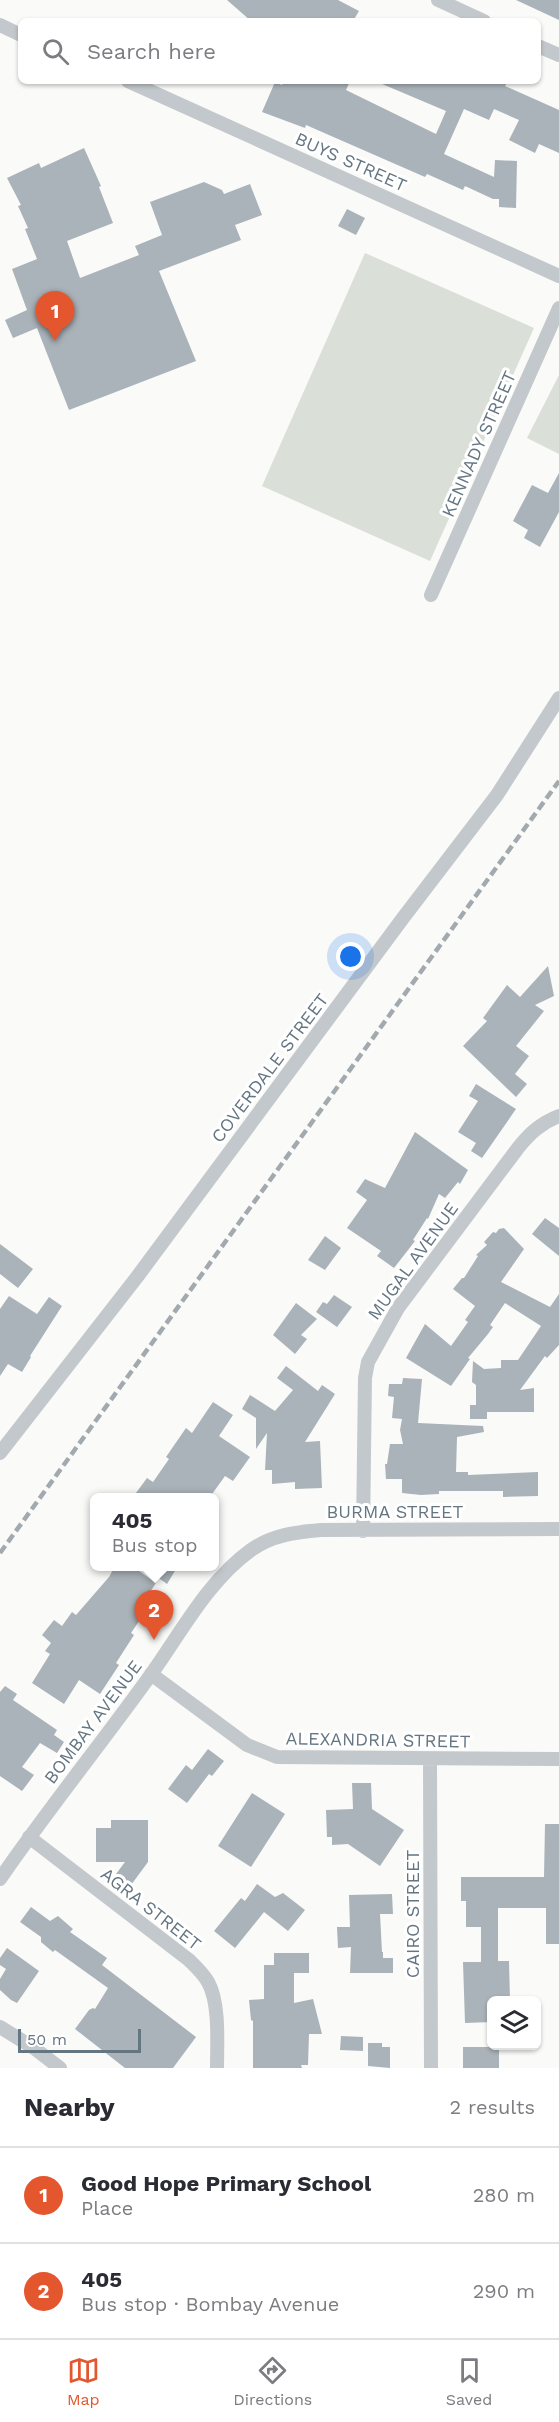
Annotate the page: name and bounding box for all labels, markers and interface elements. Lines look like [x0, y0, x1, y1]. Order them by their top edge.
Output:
search box [18, 18, 541, 84]
icon: search [39, 35, 72, 68]
text: Search here [87, 39, 216, 64]
street label: BUYS STREET [292, 128, 410, 196]
pin: 1 [36, 292, 74, 341]
street label: KENNADY STREET [437, 367, 520, 520]
your location [336, 942, 365, 971]
street label: COVERDALE STREET [207, 989, 333, 1146]
street label: MUGAL AVENUE [363, 1198, 462, 1324]
popup [90, 1493, 219, 1571]
street label: BURMA STREET [327, 1501, 464, 1522]
text: 405 [111, 1508, 152, 1533]
text: Bus stop [111, 1533, 198, 1557]
pin: 2 [134, 1590, 174, 1640]
street label: BOMBAY AVENUE [39, 1656, 146, 1788]
street label: ALEXANDRIA STREET [285, 1727, 471, 1752]
street label: CAIRO STREET [402, 1850, 423, 1978]
street label: AGRA STREET [97, 1863, 206, 1954]
map controls [487, 1996, 541, 2050]
button: layers [487, 1996, 541, 2050]
scale bar [18, 2026, 141, 2054]
text: 50 m [27, 2030, 67, 2049]
text: Nearby [24, 2092, 115, 2122]
text: 2 results [450, 2095, 535, 2119]
text: Good Hope Primary School [81, 2171, 371, 2196]
text: 1 [39, 2183, 48, 2207]
text: 280 m [473, 2183, 535, 2207]
text: Place [81, 2196, 133, 2220]
text: 405 [81, 2267, 122, 2292]
text: 2 [38, 2279, 49, 2303]
text: 290 m [473, 2279, 535, 2303]
text: Bus stop · Bombay Avenue [81, 2292, 339, 2316]
tab: Map [67, 2354, 100, 2409]
tab: Directions [233, 2354, 312, 2409]
tab: Saved [446, 2354, 492, 2409]

